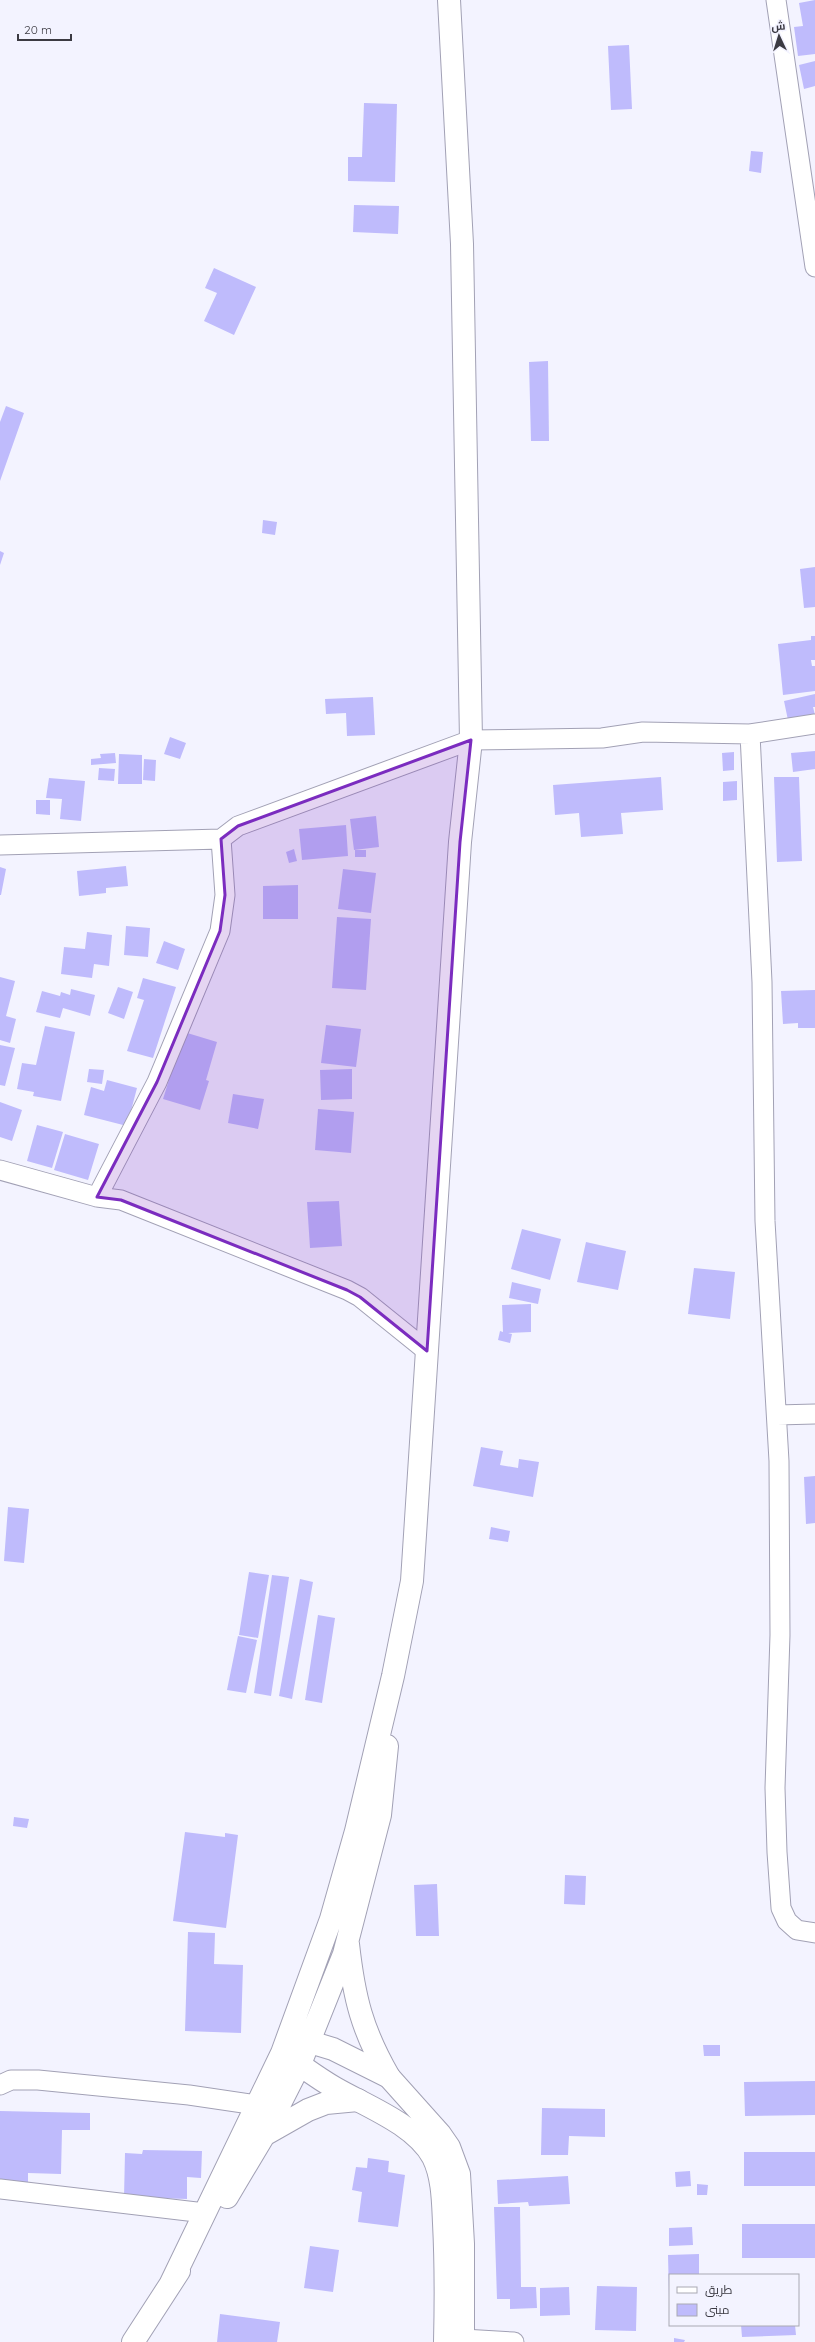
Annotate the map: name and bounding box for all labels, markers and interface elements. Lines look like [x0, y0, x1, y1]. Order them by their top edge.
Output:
scale bar [18, 16, 71, 42]
north arrow [759, 16, 799, 56]
text: ش [771, 19, 786, 33]
text: 20 m [24, 22, 52, 37]
legend [669, 2274, 799, 2326]
text: طريق [705, 2282, 733, 2297]
text: مبنى [705, 2302, 730, 2317]

